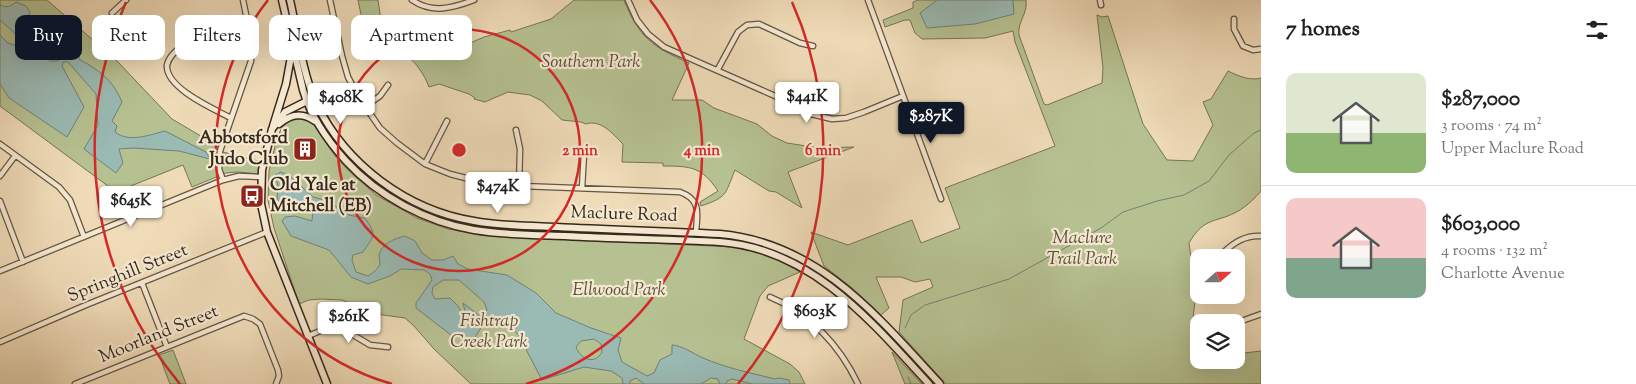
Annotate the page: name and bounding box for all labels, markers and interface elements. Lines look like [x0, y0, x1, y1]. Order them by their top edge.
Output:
chip: Buy [15, 15, 82, 60]
chip: Rent [92, 15, 165, 60]
chip: Filters [175, 15, 259, 60]
chip: New [269, 15, 341, 60]
chip: Apartment [351, 15, 472, 60]
text: 7 homes [1286, 15, 1360, 45]
icon: filters [1583, 16, 1611, 44]
park label: Southern Park [542, 50, 640, 76]
pin: $408K [306, 82, 376, 125]
pin: $441K [772, 82, 842, 124]
text: $287,000 [1441, 85, 1520, 115]
text: $441K [786, 86, 828, 109]
text: $408K [319, 87, 363, 110]
icon: home [1326, 93, 1386, 153]
pin: $287K [896, 102, 966, 144]
text: $287K [909, 106, 953, 129]
text: 3 rooms · 74 m² [1441, 115, 1542, 138]
place label: Abbotsford Judo Club [198, 126, 289, 173]
building icon: Abbotsford Judo Club [292, 136, 318, 162]
text: Upper Maclure Road [1441, 138, 1584, 161]
centre of rings [450, 141, 468, 159]
text: 2 min [562, 141, 598, 162]
text: 4 min [683, 141, 720, 162]
text: 6 min [805, 141, 841, 162]
pin: $474K [463, 172, 533, 214]
place label: Old Yale at Mitchell (EB) [270, 173, 372, 220]
text: $474K [476, 176, 520, 199]
bus stop icon: Old Yale at Mitchell (EB) [239, 183, 265, 209]
pin: $645K [96, 186, 166, 228]
text: $645K [110, 190, 152, 213]
street label: Maclure Road [570, 200, 678, 230]
text: $603,000 [1441, 210, 1520, 240]
icon: home [1326, 218, 1386, 278]
park label: Maclure Trail Park [1047, 226, 1117, 273]
street label: Springhill Street [64, 238, 192, 310]
text: 4 rooms · 132 m² [1441, 240, 1548, 263]
north arrow [1190, 249, 1245, 304]
map controls [1190, 249, 1245, 369]
text: Charlotte Avenue [1441, 263, 1565, 286]
park label: Ellwood Park [572, 278, 666, 304]
pin: $603K [780, 296, 850, 339]
street label: Moorland Street [95, 299, 223, 371]
text: $603K [794, 301, 837, 324]
pin: $261K [314, 302, 384, 344]
text: $261K [329, 306, 369, 329]
park label: Fishtrap Creek Park [450, 309, 528, 356]
button: layers [1190, 314, 1245, 369]

